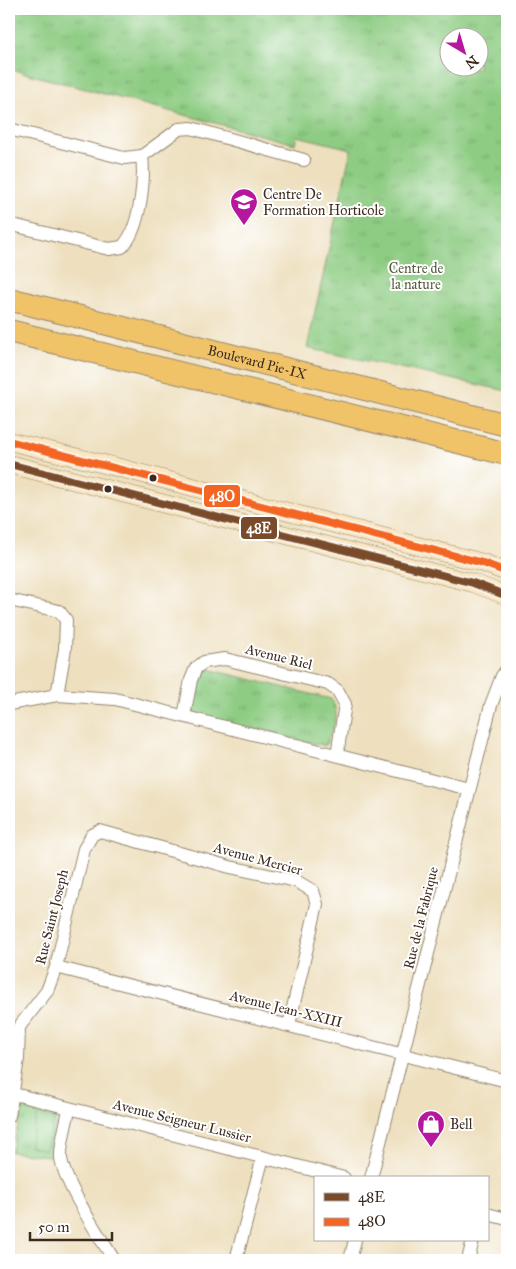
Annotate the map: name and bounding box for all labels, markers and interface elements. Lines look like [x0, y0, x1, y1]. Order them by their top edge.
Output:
north arrow [438, 28, 488, 78]
text: N [462, 51, 482, 72]
place label: Centre De Formation Horticole [263, 186, 384, 219]
school or university icon: Centre De Formation Horticole [229, 187, 259, 226]
park label: Centre de la nature [389, 260, 444, 293]
street label: Boulevard Pie-IX [206, 341, 309, 383]
unlabelled marker [148, 473, 158, 483]
unlabelled marker [103, 484, 113, 494]
line badge: 48O [203, 484, 241, 508]
text: 48O [209, 488, 235, 506]
line badge: 48E [240, 516, 278, 540]
text: 48E [246, 520, 272, 538]
street label: Avenue Riel [243, 640, 314, 674]
street label: Avenue Mercier [211, 839, 305, 879]
street label: Rue de la Fabrique [400, 865, 443, 971]
street label: Rue Saint Joseph [32, 867, 73, 967]
street label: Avenue Jean-XXIII [227, 987, 344, 1032]
street label: Avenue Seigneur Lussier [110, 1095, 253, 1147]
shop icon: Bell [416, 1109, 446, 1148]
place label: Bell [450, 1116, 473, 1133]
legend [314, 1176, 488, 1242]
text: 48E [358, 1188, 385, 1206]
scale bar [30, 1209, 112, 1241]
text: 48O [358, 1212, 386, 1230]
text: 50 m [38, 1218, 70, 1236]

